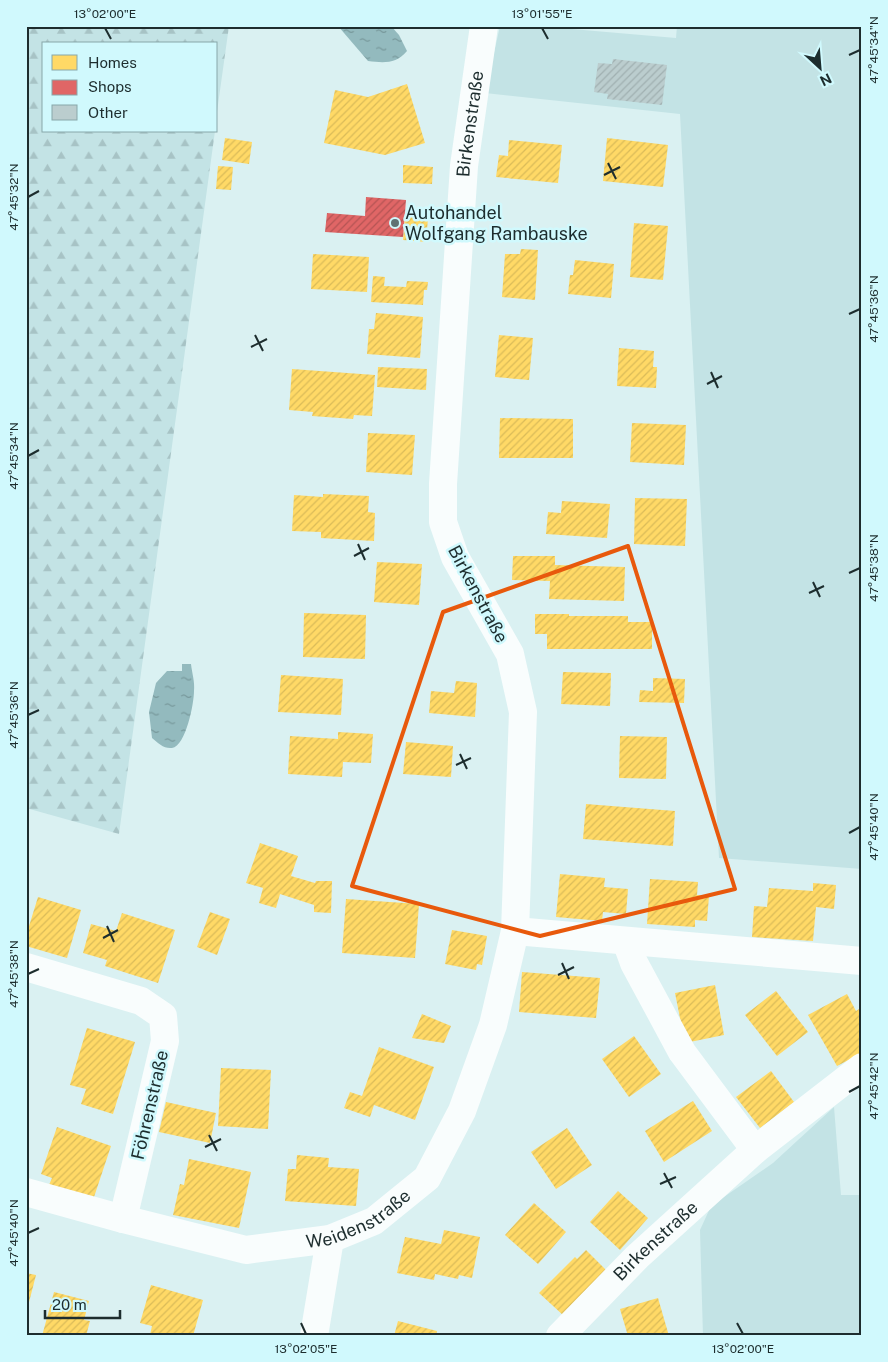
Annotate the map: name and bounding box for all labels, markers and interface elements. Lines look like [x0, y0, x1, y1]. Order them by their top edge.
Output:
text: 13°02'00"E [74, 7, 136, 21]
text: 13°01'55"E [511, 7, 573, 21]
text: 47°45'34"N [867, 16, 881, 84]
legend [42, 42, 218, 132]
north arrow [796, 42, 846, 92]
text: Homes [88, 54, 137, 71]
street label: Birkenstraße [452, 69, 488, 178]
text: N [817, 70, 834, 89]
text: Shops [88, 78, 132, 95]
text: Other [88, 104, 128, 121]
text: 47°45'32"N [7, 163, 21, 231]
place label: Autohandel Wolfgang Rambauske [405, 202, 588, 244]
marker: Autohandel Wolfgang Rambauske [389, 217, 401, 229]
text: 47°45'36"N [867, 275, 881, 343]
text: 47°45'34"N [7, 422, 21, 490]
text: 47°45'38"N [867, 534, 881, 602]
street label: Birkenstraße [444, 541, 513, 646]
text: 47°45'36"N [7, 681, 21, 749]
text: 47°45'40"N [867, 793, 881, 861]
text: 47°45'38"N [7, 940, 21, 1008]
street label: Föhrenstraße [127, 1048, 172, 1162]
text: 47°45'42"N [867, 1052, 881, 1120]
street label: Weidenstraße [305, 1185, 415, 1252]
street label: Birkenstraße [609, 1196, 702, 1285]
text: 47°45'40"N [7, 1199, 21, 1267]
scale bar [45, 1287, 120, 1319]
text: 20 m [52, 1296, 87, 1313]
text: 13°02'05"E [274, 1342, 338, 1356]
text: 13°02'00"E [712, 1342, 774, 1356]

